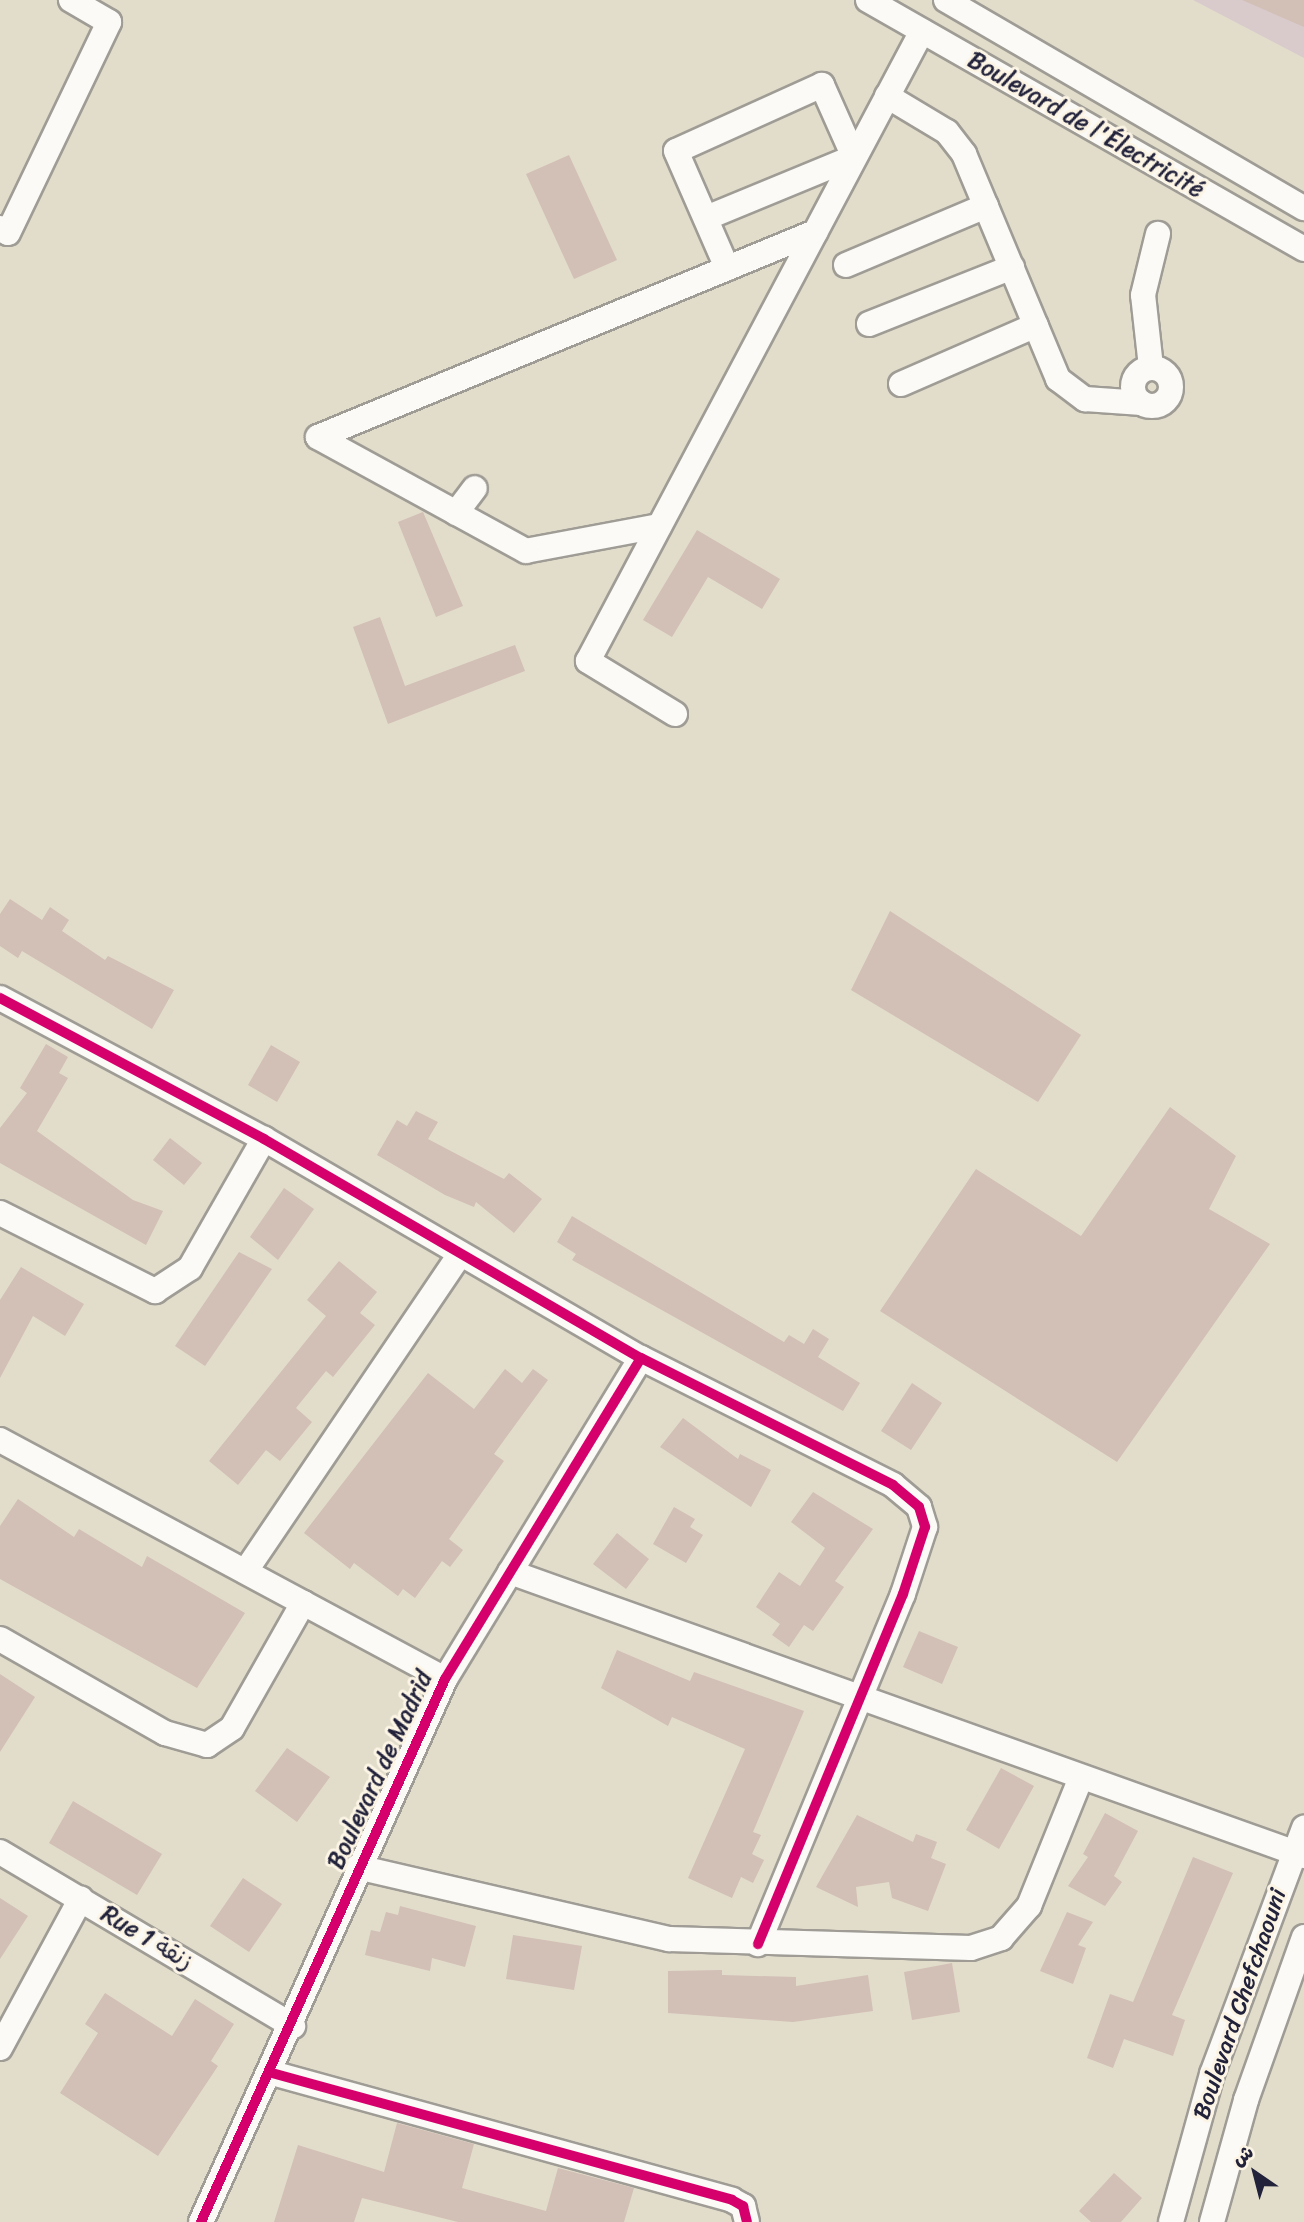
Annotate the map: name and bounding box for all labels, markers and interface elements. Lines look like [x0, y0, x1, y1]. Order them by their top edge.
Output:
street label: Boulevard de l'Électricité [962, 45, 1210, 205]
street label: Boulevard de Madrid [321, 1666, 439, 1874]
street label: Boulevard Chefchaouni [1187, 1885, 1293, 2123]
street label: Rue 1 زنقة [96, 1899, 198, 1977]
text: ش [1225, 2136, 1261, 2175]
north arrow [1220, 2138, 1290, 2208]

